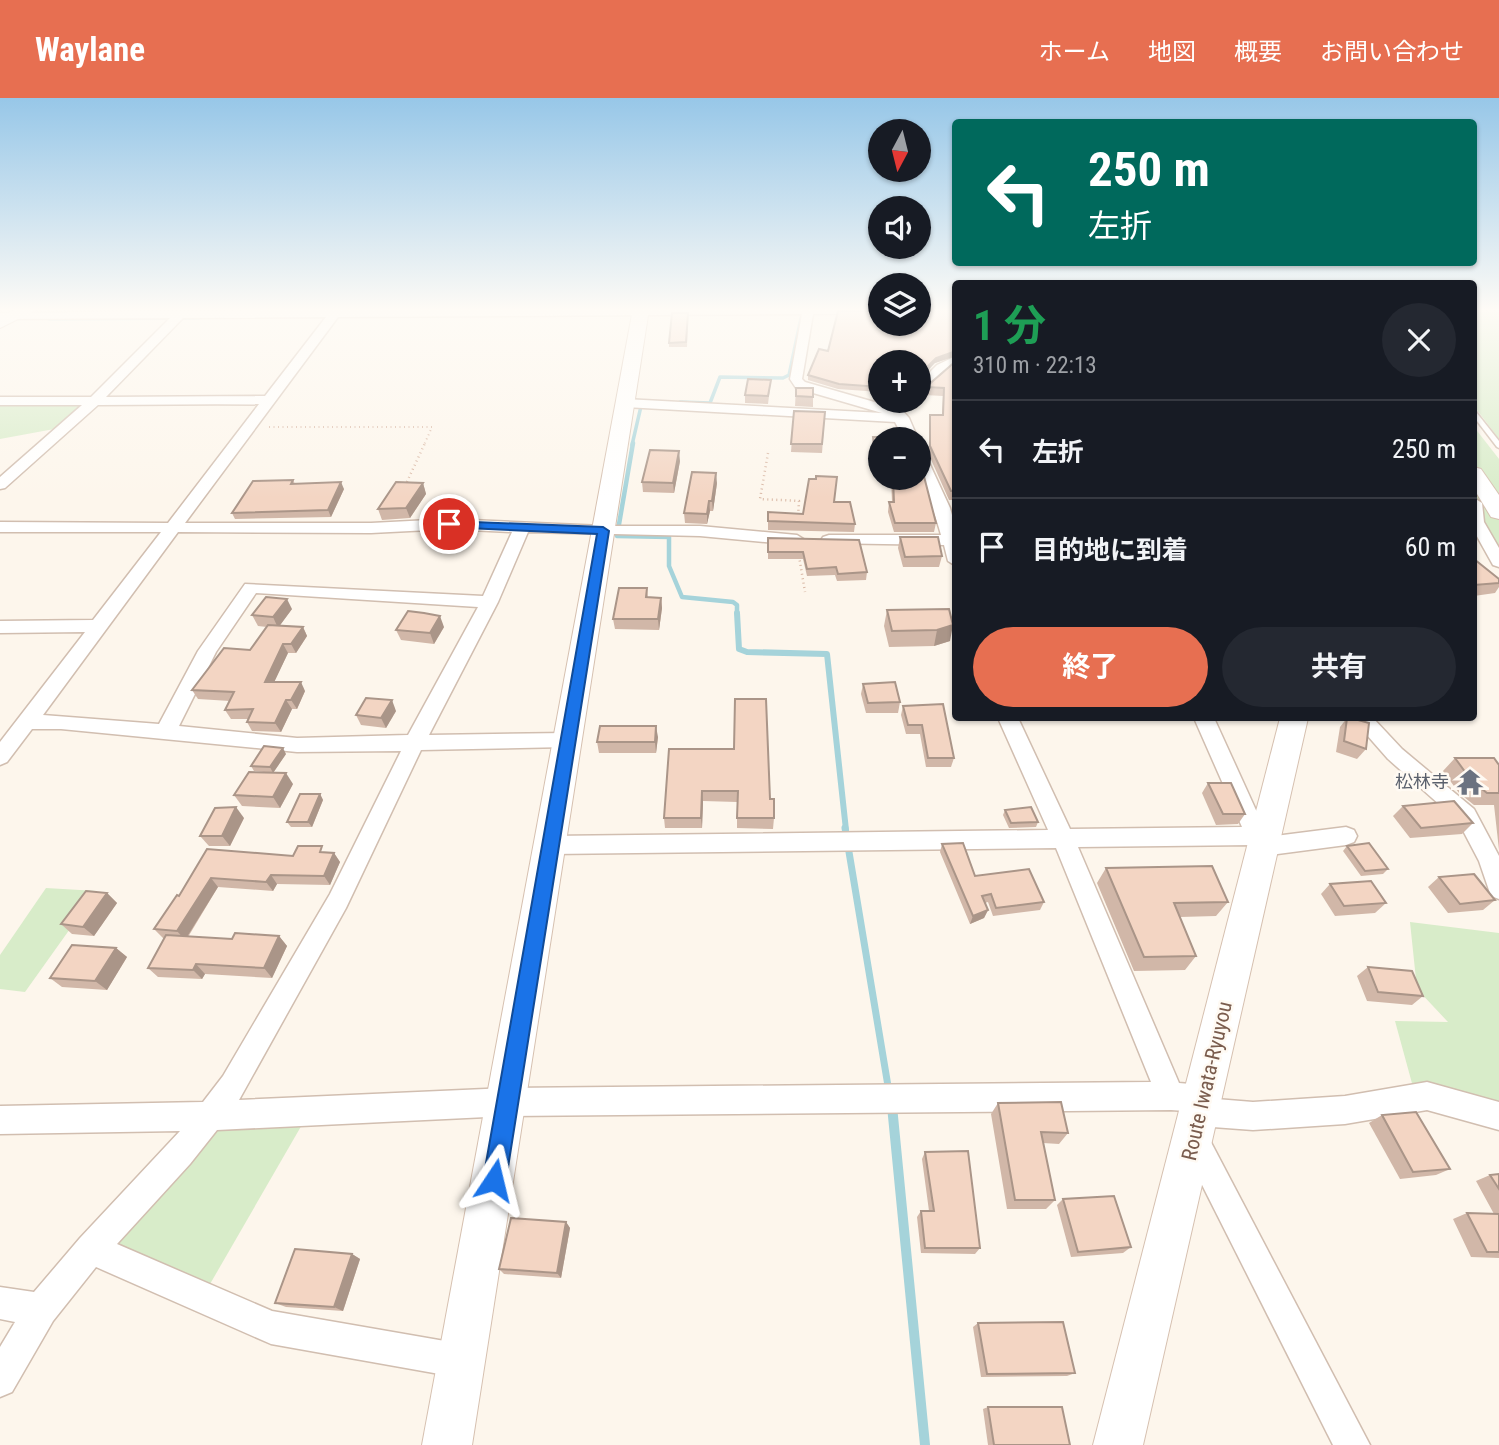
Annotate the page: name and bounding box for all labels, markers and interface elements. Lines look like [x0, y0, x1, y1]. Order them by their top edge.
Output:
text: Waylane [35, 30, 145, 69]
text: ホーム [1039, 38, 1110, 66]
text: 地図 [1148, 38, 1196, 66]
text: 概要 [1234, 38, 1282, 66]
text: お問い合わせ [1320, 38, 1464, 66]
north arrow [868, 119, 931, 182]
map controls [868, 119, 931, 490]
text: 250 m [1088, 141, 1210, 198]
icon: left [973, 147, 1064, 238]
button: sound [868, 196, 931, 259]
text: 左折 [1088, 207, 1152, 245]
button: layers [868, 273, 931, 336]
text: 1 分 [973, 301, 1046, 350]
button: close [1382, 303, 1456, 377]
button: + [868, 350, 931, 413]
text: 310 m · 22:13 [973, 352, 1097, 379]
button: − [868, 427, 931, 490]
icon: left [973, 430, 1011, 468]
text: 250 m [1392, 434, 1456, 464]
text: 左折 [1032, 437, 1084, 467]
pin [419, 494, 479, 554]
icon: arrive [430, 505, 468, 543]
icon: arrive [973, 528, 1011, 566]
text: 60 m [1405, 532, 1456, 562]
text: 目的地に到着 [1032, 535, 1188, 565]
button: 終了 [973, 627, 1208, 707]
button: 共有 [1222, 627, 1456, 707]
temple icon: 松林寺 [1455, 767, 1485, 797]
place label: 松林寺 [1395, 771, 1449, 792]
street label: Route Iwata-Ryuyou [1177, 999, 1237, 1163]
position arrow [457, 1143, 531, 1217]

